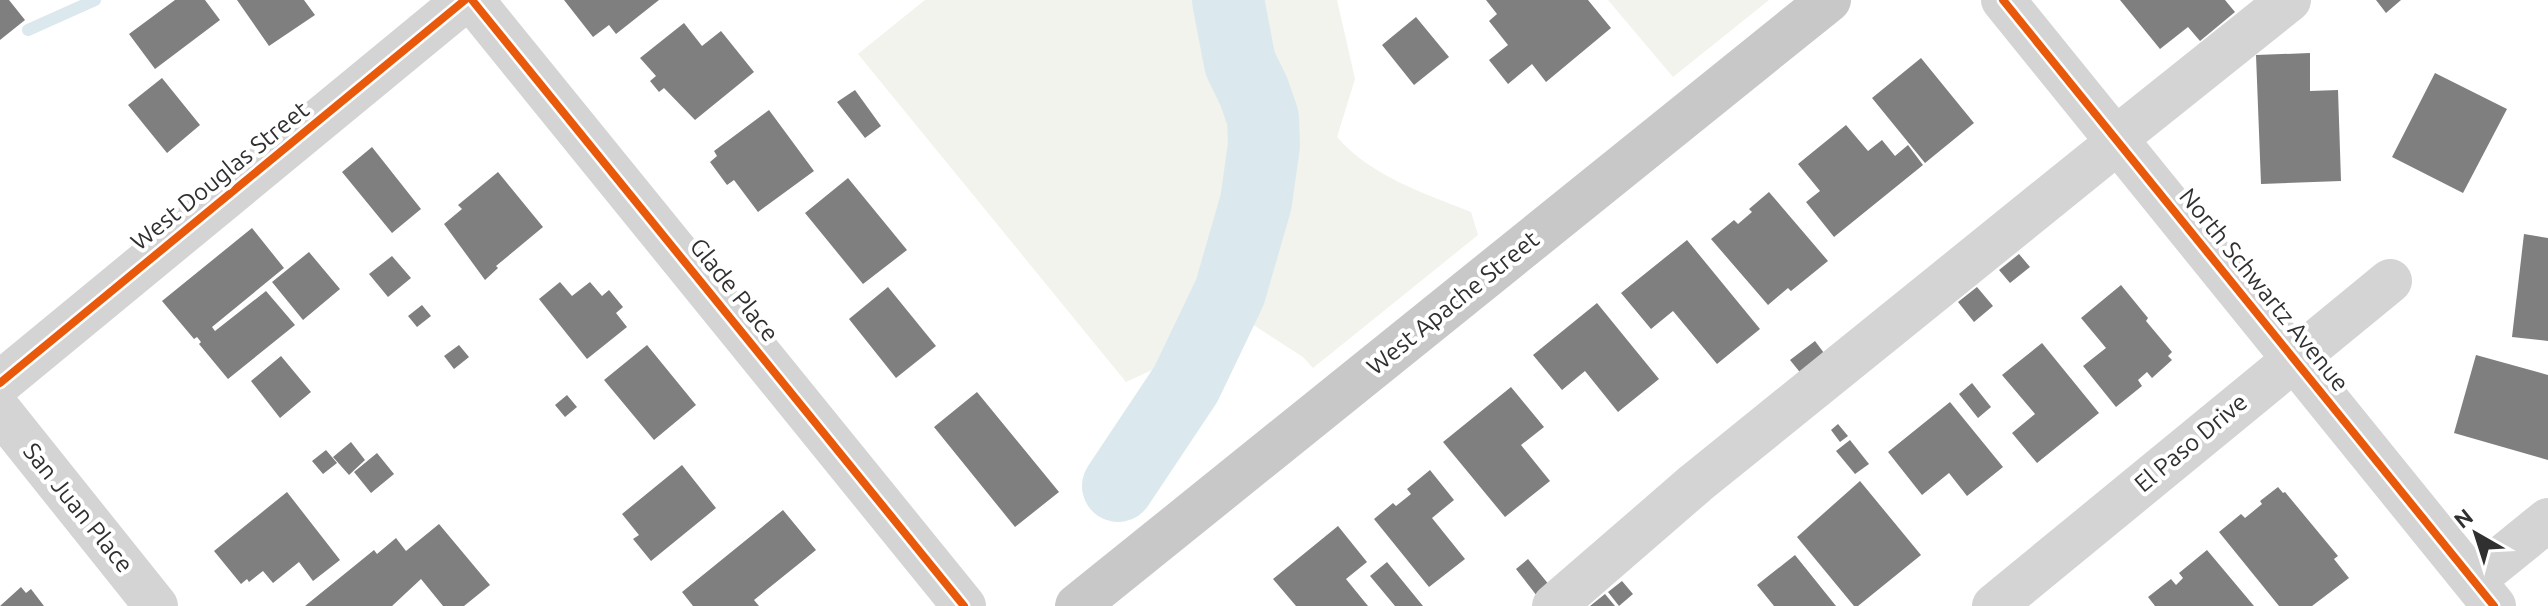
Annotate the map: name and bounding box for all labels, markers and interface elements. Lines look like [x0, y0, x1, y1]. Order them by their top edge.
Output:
street label: West Douglas Street [126, 95, 314, 255]
street label: North Schwartz Avenue [2174, 183, 2355, 397]
street label: West Apache Street [1361, 225, 1544, 380]
street label: Glade Place [685, 233, 784, 347]
street label: El Paso Drive [2129, 388, 2252, 497]
street label: San Juan Place [18, 438, 139, 578]
north arrow [2436, 494, 2516, 574]
text: N [2449, 503, 2477, 533]

